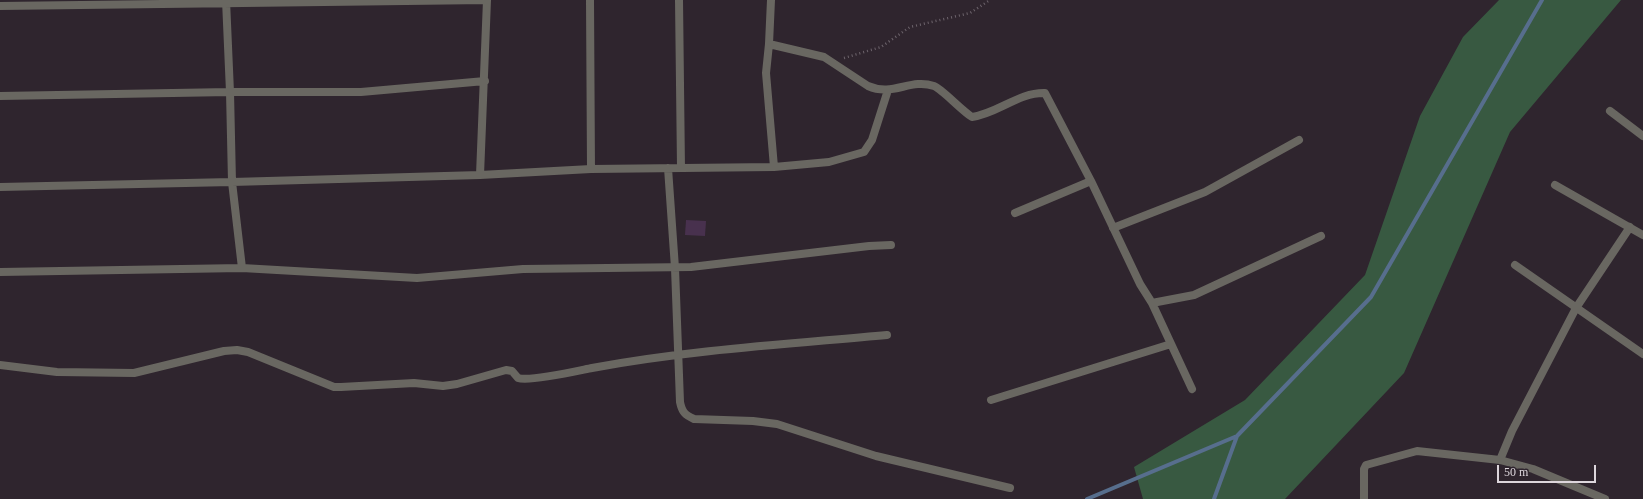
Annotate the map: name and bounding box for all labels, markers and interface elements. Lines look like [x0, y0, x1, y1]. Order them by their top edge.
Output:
scale bar [1499, 457, 1598, 483]
text: 50 m [1504, 465, 1528, 479]

